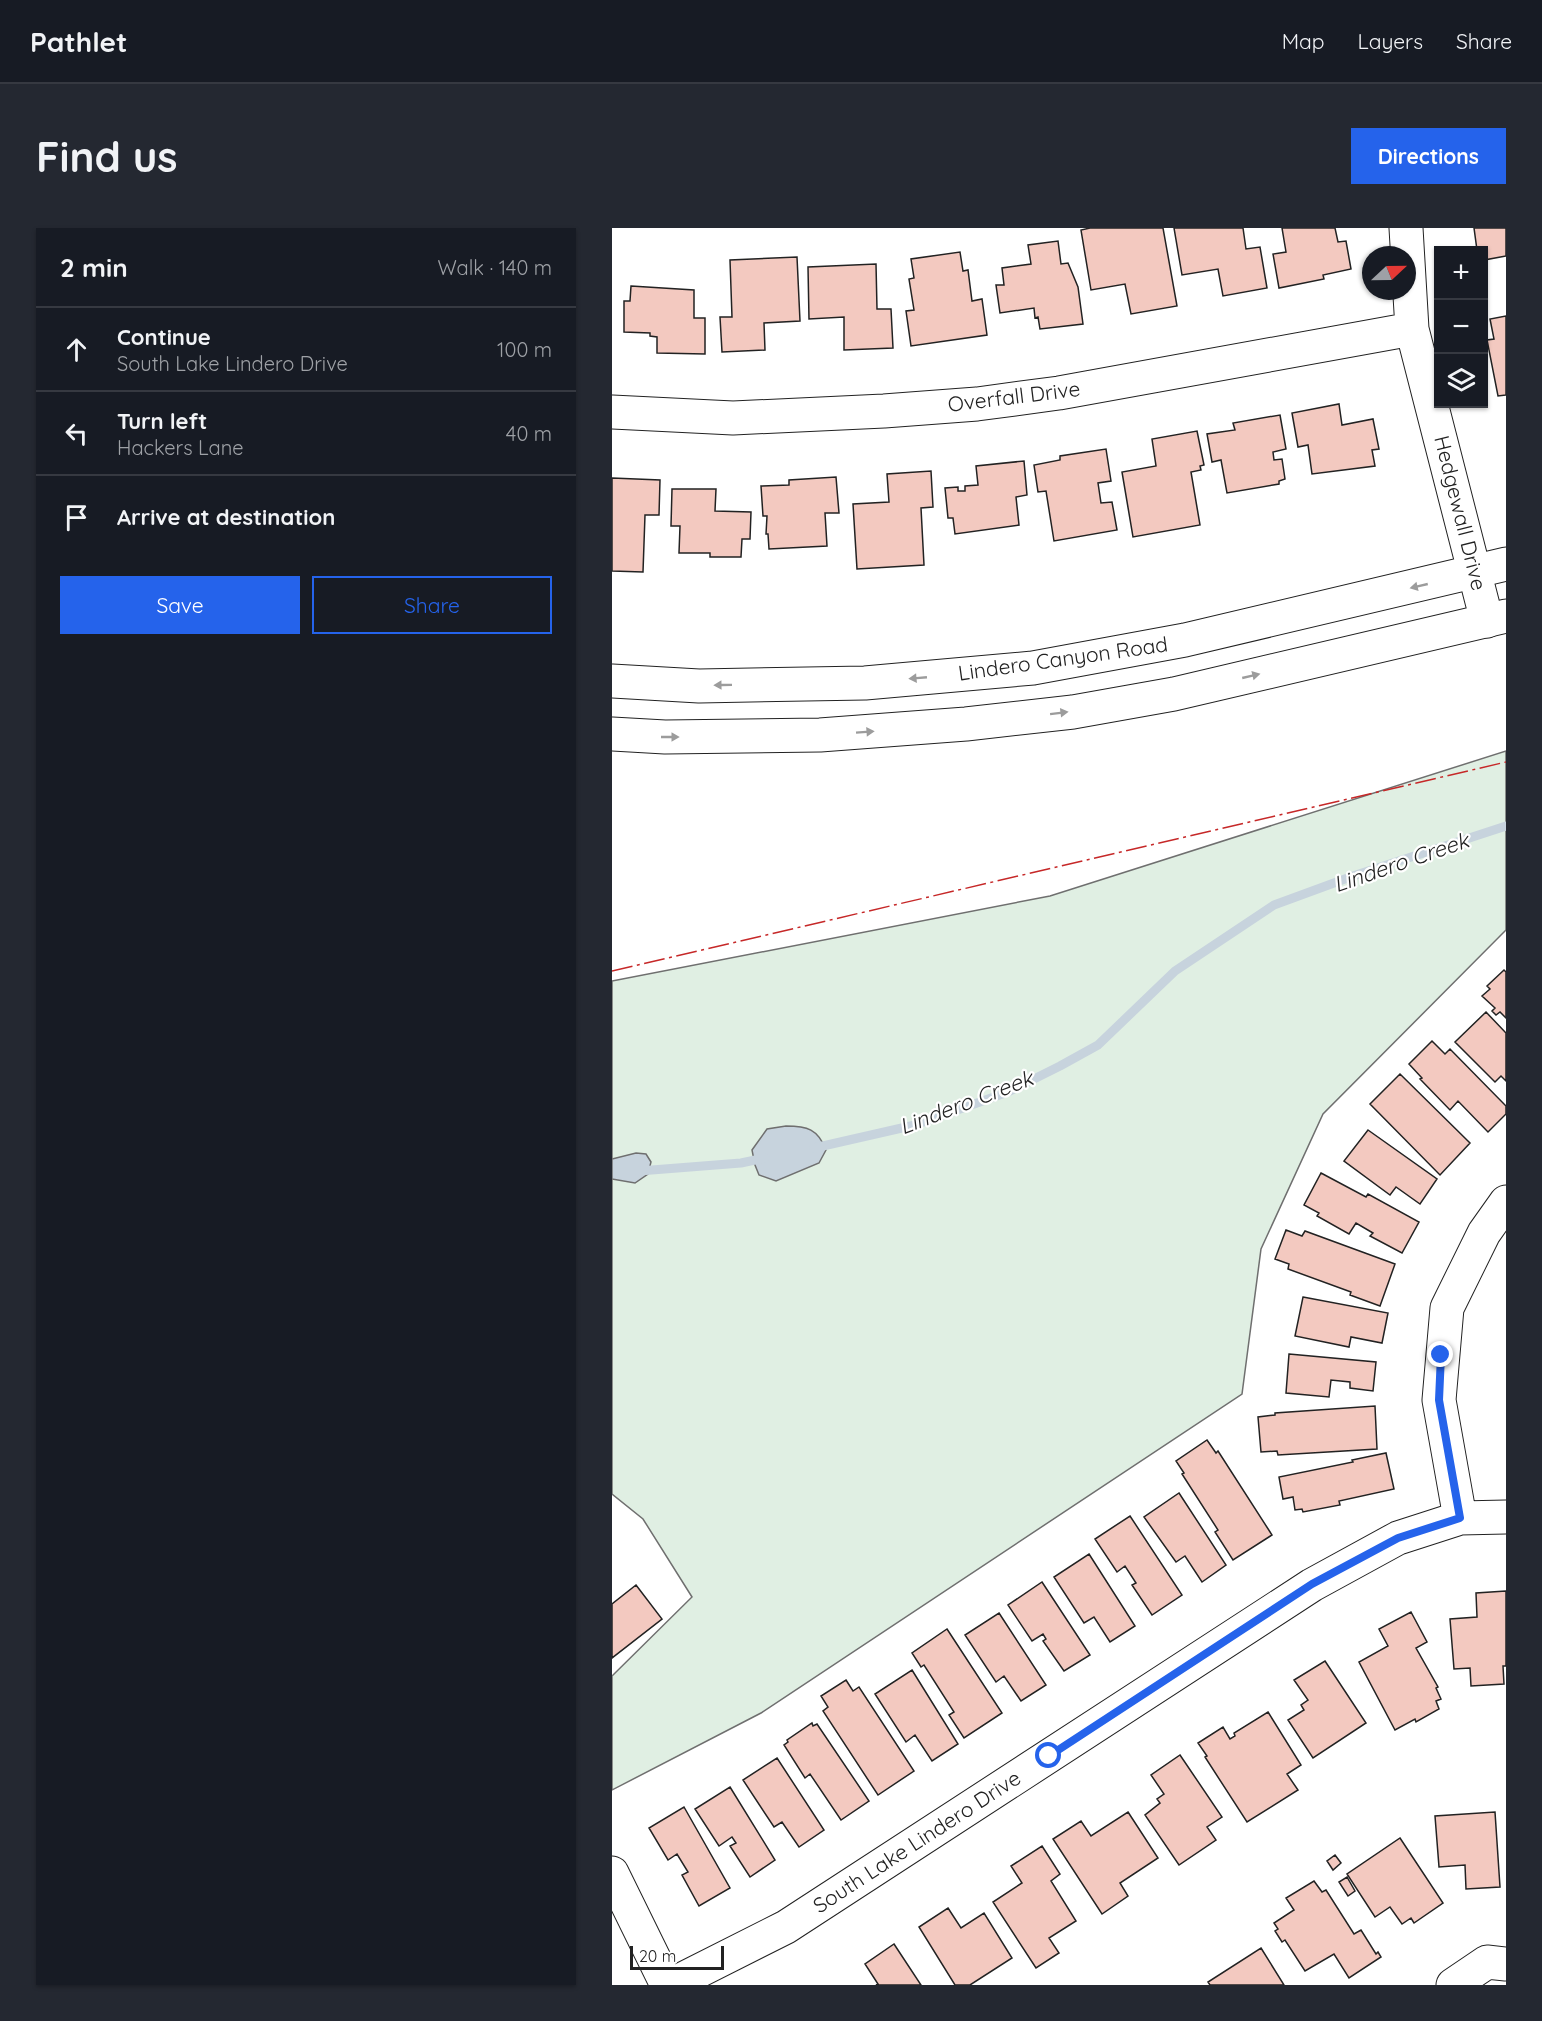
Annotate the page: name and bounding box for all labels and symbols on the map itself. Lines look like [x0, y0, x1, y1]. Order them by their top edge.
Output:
north arrow [1362, 246, 1416, 300]
street label: Overfall Drive [946, 375, 1082, 417]
street label: Hedgewall Drive [1429, 433, 1493, 593]
one-way arrow [1410, 581, 1428, 591]
street label: Lindero Canyon Road [956, 630, 1169, 686]
one-way arrow [1241, 671, 1260, 681]
one-way arrow [908, 673, 927, 683]
one-way arrow [714, 681, 733, 690]
one-way arrow [1050, 708, 1069, 718]
one-way arrow [856, 727, 875, 737]
one-way arrow [661, 732, 680, 742]
water label: Lindero Creek [1330, 825, 1474, 898]
water label: Lindero Creek [895, 1063, 1039, 1140]
route end [1427, 1341, 1453, 1367]
route start [1035, 1742, 1061, 1768]
street label: South Lake Lindero Drive [808, 1764, 1025, 1918]
scale bar [630, 1943, 724, 1970]

